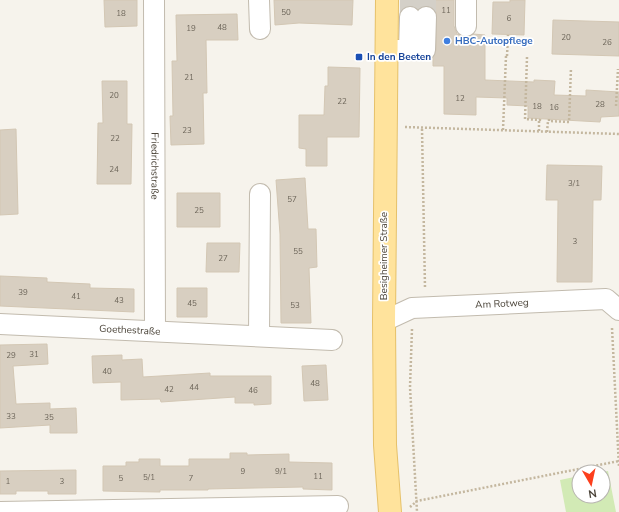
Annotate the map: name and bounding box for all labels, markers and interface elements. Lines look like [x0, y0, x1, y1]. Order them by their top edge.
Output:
house number: 11 [441, 5, 451, 16]
house number: 50 [281, 7, 291, 18]
house number: 18 [116, 8, 126, 19]
house number: 6 [507, 13, 512, 24]
house number: 48 [217, 22, 227, 33]
house number: 19 [186, 23, 196, 34]
house number: 20 [561, 32, 571, 43]
place label: HBC-Autopflege [455, 34, 533, 48]
marker: HBC-Autopflege [442, 36, 452, 46]
house number: 26 [602, 37, 612, 48]
place label: In den Beeten [367, 50, 431, 64]
marker: In den Beeten [354, 52, 364, 62]
house number: 21 [184, 72, 194, 83]
house number: 20 [109, 90, 119, 101]
house number: 12 [455, 93, 465, 104]
house number: 22 [337, 96, 347, 107]
house number: 28 [595, 99, 605, 110]
house number: 18 [532, 101, 542, 112]
house number: 16 [549, 102, 559, 113]
house number: 23 [182, 125, 192, 136]
street label: Friedrichstraße [147, 132, 162, 200]
house number: 22 [110, 133, 120, 144]
house number: 24 [109, 164, 119, 175]
house number: 3/1 [568, 178, 580, 189]
house number: 57 [287, 194, 297, 205]
house number: 25 [194, 205, 204, 216]
street label: Besigheimer Straße [377, 212, 391, 300]
house number: 3 [573, 236, 578, 247]
house number: 55 [293, 246, 303, 257]
house number: 27 [218, 253, 228, 264]
house number: 39 [18, 287, 28, 298]
house number: 41 [71, 291, 81, 302]
house number: 43 [114, 295, 124, 306]
street label: Am Rotweg [475, 296, 529, 312]
house number: 45 [187, 298, 197, 309]
house number: 53 [290, 300, 300, 311]
street label: Goethestraße [99, 322, 161, 339]
house number: 31 [29, 349, 39, 360]
house number: 29 [6, 350, 16, 361]
house number: 40 [102, 366, 112, 377]
house number: 48 [310, 378, 320, 389]
house number: 44 [189, 382, 199, 393]
house number: 42 [164, 384, 174, 395]
house number: 46 [248, 385, 258, 396]
house number: 33 [6, 411, 16, 422]
house number: 35 [44, 412, 54, 423]
north arrow [571, 464, 611, 504]
house number: 9 [241, 466, 246, 477]
house number: 9/1 [275, 466, 287, 477]
house number: 11 [313, 471, 323, 482]
house number: 5/1 [143, 472, 155, 483]
house number: 5 [119, 473, 124, 484]
house number: 7 [189, 473, 194, 484]
house number: 1 [6, 476, 11, 487]
house number: 3 [60, 476, 65, 487]
text: N [587, 485, 598, 501]

